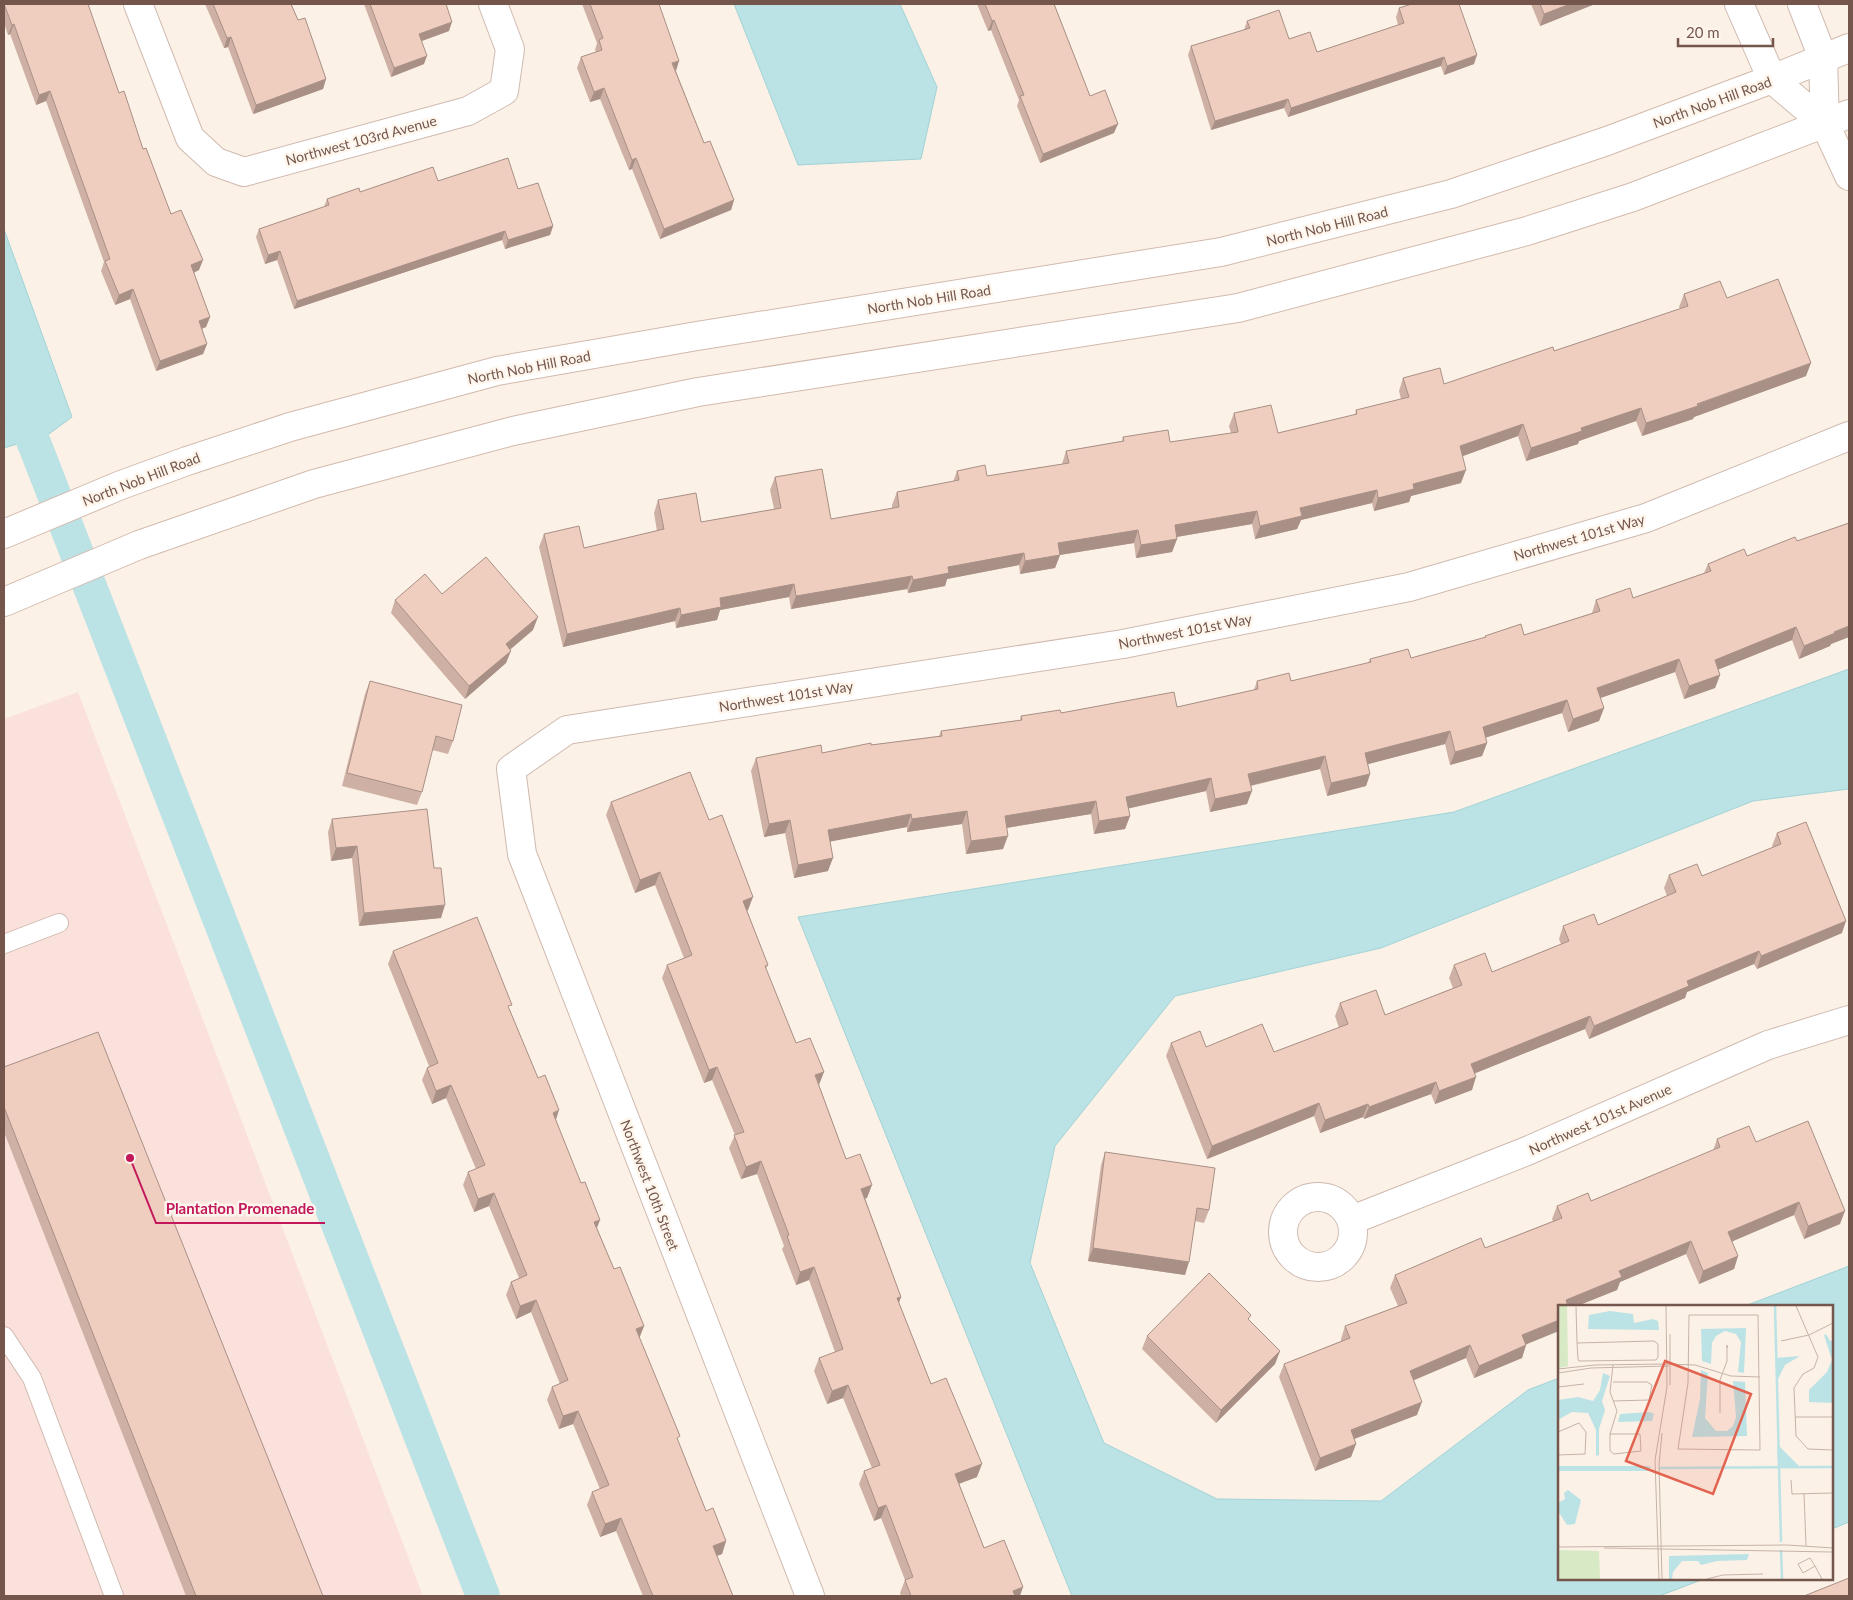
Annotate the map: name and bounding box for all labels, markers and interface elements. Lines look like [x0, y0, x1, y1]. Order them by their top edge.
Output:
scale bar [1678, 15, 1773, 47]
text: 20 m [1686, 23, 1720, 41]
street label: North Nob Hill Road [1650, 73, 1774, 131]
street label: Northwest 103rd Avenue [284, 112, 438, 168]
street label: North Nob Hill Road [1264, 203, 1390, 249]
street label: North Nob Hill Road [866, 281, 992, 317]
street label: North Nob Hill Road [466, 347, 592, 387]
street label: North Nob Hill Road [80, 449, 202, 509]
street label: Northwest 101st Way [1511, 510, 1647, 564]
street label: Northwest 101st Way [1117, 610, 1254, 652]
street label: Northwest 101st Way [718, 677, 855, 715]
street label: Northwest 101st Avenue [1526, 1080, 1674, 1158]
street label: Northwest 10th Street [617, 1117, 683, 1253]
callout: Plantation Promenade [156, 1193, 325, 1223]
text: Plantation Promenade [166, 1199, 314, 1217]
inset map [1558, 1305, 1833, 1580]

